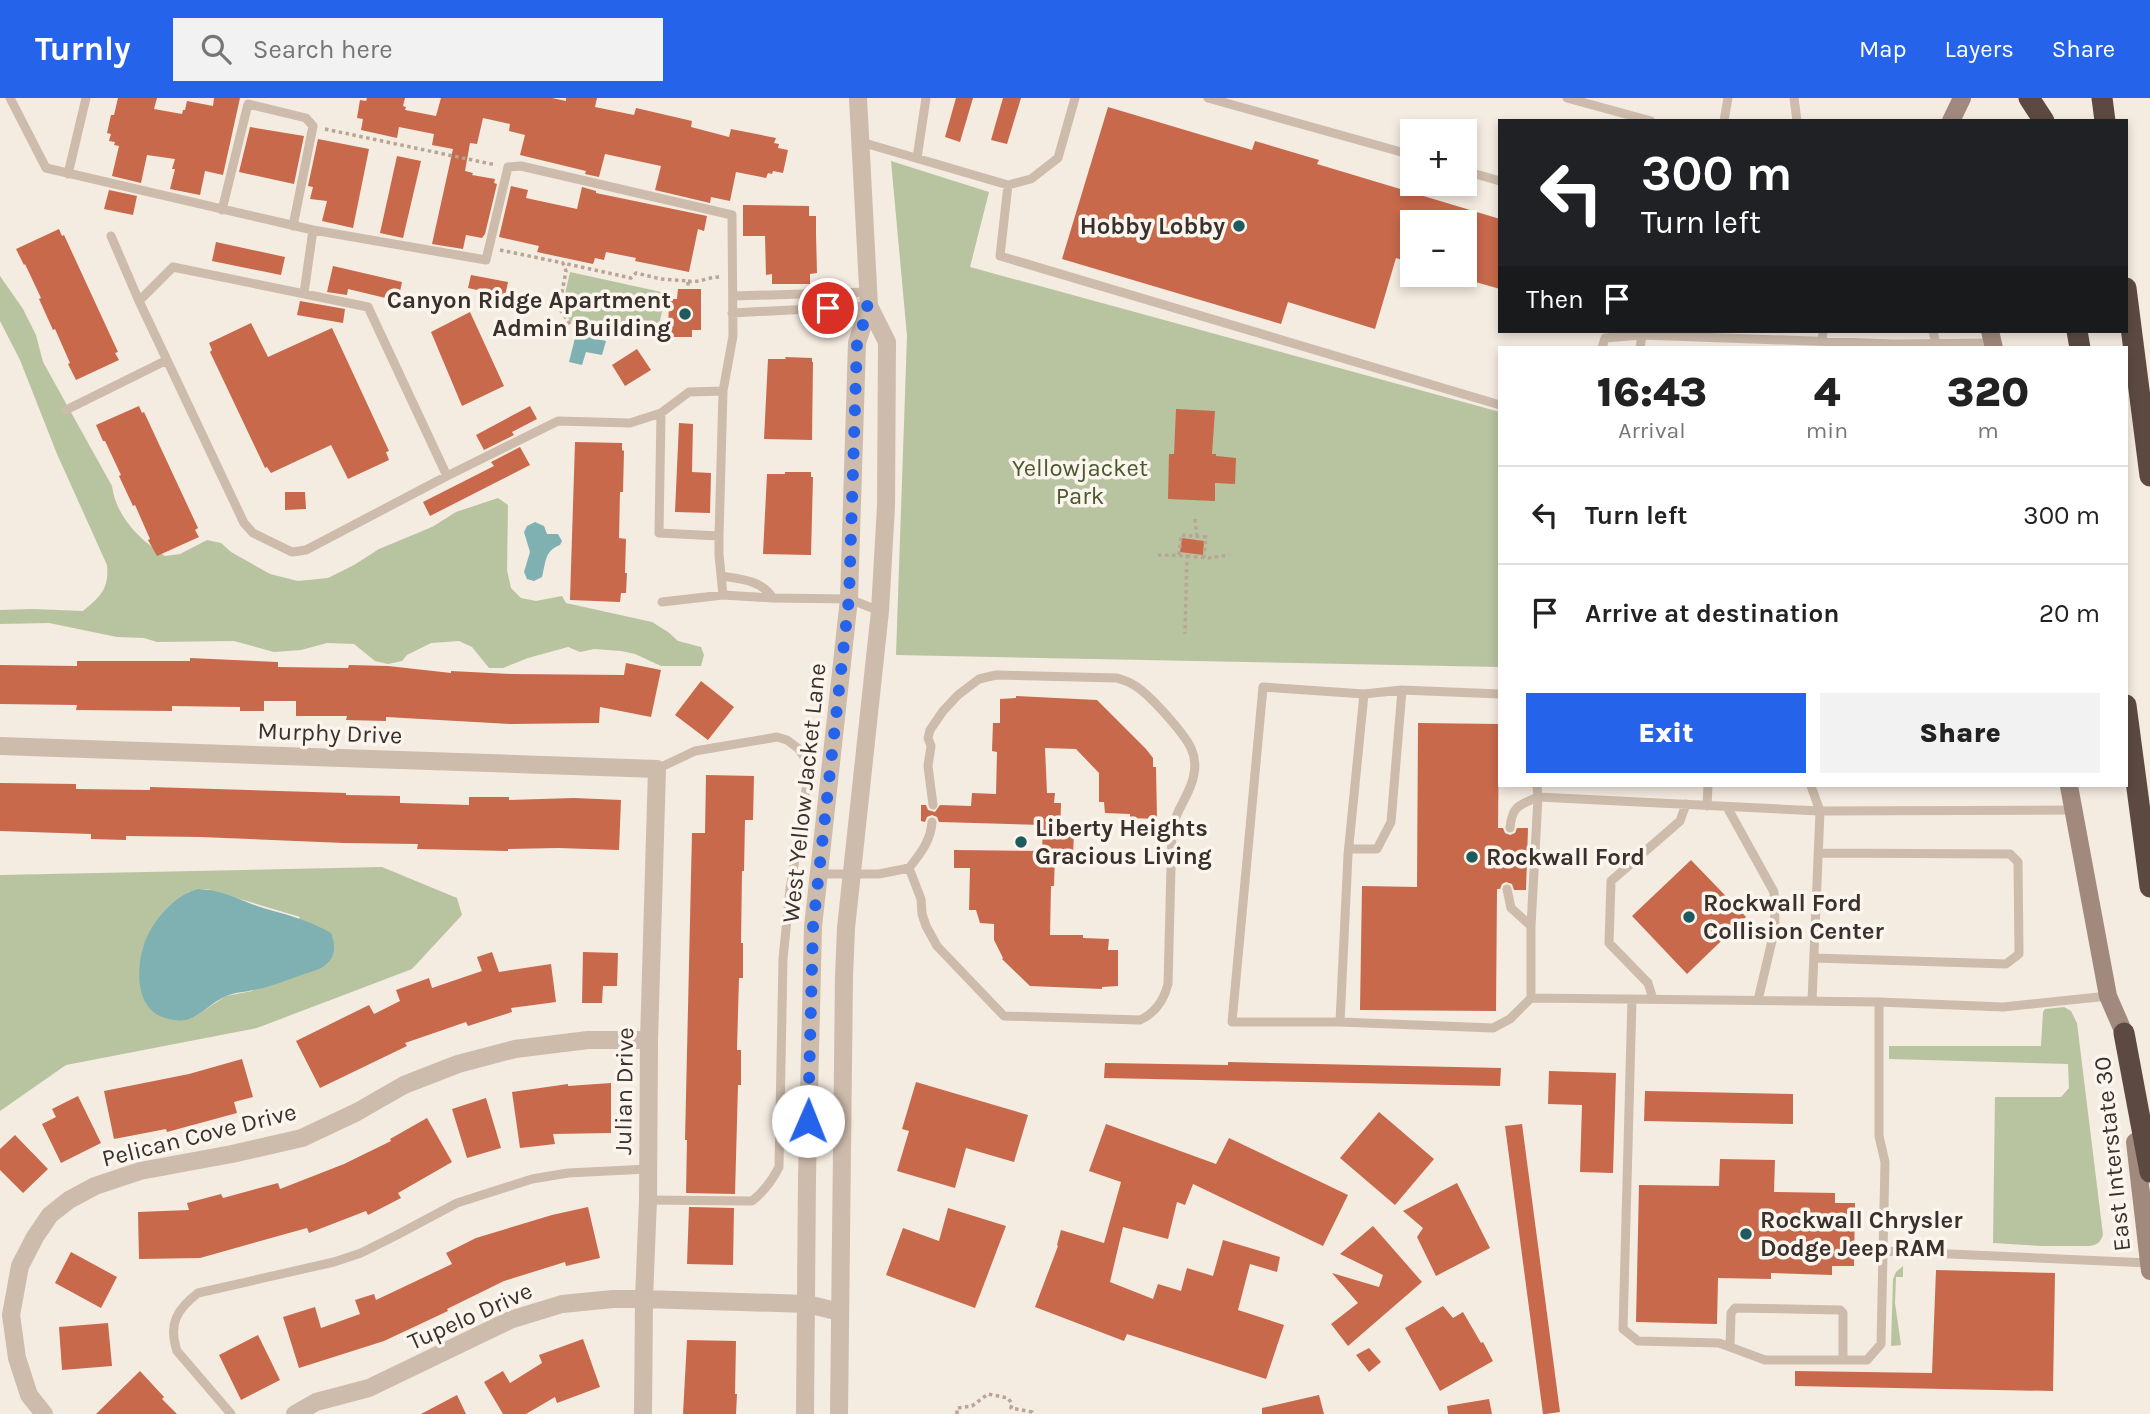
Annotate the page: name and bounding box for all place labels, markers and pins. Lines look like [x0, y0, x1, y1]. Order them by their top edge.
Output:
place label: Hobby Lobby [1080, 212, 1225, 240]
marker: Hobby Lobby [1231, 218, 1247, 234]
pin [798, 278, 858, 338]
place label: Canyon Ridge Apartment Admin Building [387, 286, 671, 342]
marker: Canyon Ridge Apartment Admin Building [677, 306, 693, 322]
place label: Liberty Heights Gracious Living [1035, 814, 1212, 870]
marker: Liberty Heights Gracious Living [1013, 834, 1029, 850]
place label: Rockwall Ford [1486, 843, 1645, 871]
marker: Rockwall Ford [1464, 849, 1480, 865]
place label: Rockwall Ford Collision Center [1703, 889, 1884, 945]
marker: Rockwall Ford Collision Center [1681, 909, 1697, 925]
place label: Rockwall Chrysler Dodge Jeep RAM [1760, 1206, 1963, 1262]
marker: Rockwall Chrysler Dodge Jeep RAM [1738, 1226, 1754, 1242]

